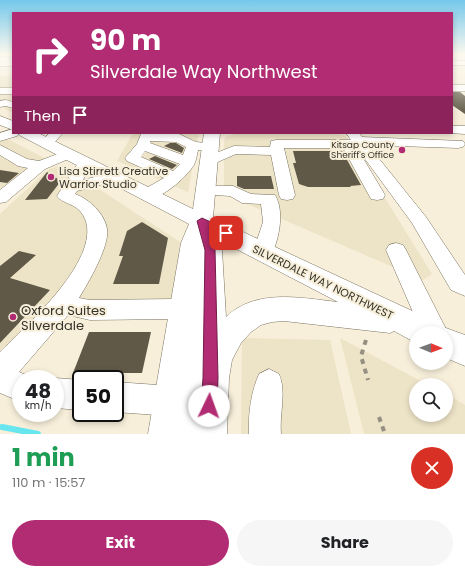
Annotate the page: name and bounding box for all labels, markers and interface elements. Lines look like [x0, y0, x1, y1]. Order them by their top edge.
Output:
text: 90 m [90, 21, 161, 60]
icon: right [24, 28, 76, 80]
text: Silverdale Way Northwest [90, 59, 318, 84]
icon: arrive [69, 104, 91, 126]
text: Then [24, 105, 61, 126]
place label: Kitsap County Sheriff's Office [331, 139, 394, 161]
marker: Kitsap County Sheriff's Office [397, 145, 407, 155]
place label: Lisa Stirrett Creative Warrior Studio [59, 163, 168, 192]
marker: Lisa Stirrett Creative Warrior Studio [46, 172, 56, 182]
pin [209, 216, 243, 250]
icon: arrive [215, 222, 237, 244]
street label: SILVERDALE WAY NORTHWEST [250, 241, 396, 323]
place label: Oxford Suites Silverdale [21, 301, 106, 335]
marker: Oxford Suites Silverdale [8, 312, 18, 322]
north arrow [409, 326, 453, 370]
map controls [409, 326, 453, 422]
speed limit sign: 50 [72, 370, 124, 422]
text: 48 [25, 377, 51, 405]
button: search [409, 378, 453, 422]
position arrow [188, 385, 230, 427]
text: km/h [25, 398, 51, 413]
text: 1 min [12, 441, 75, 474]
button: close [411, 447, 453, 489]
text: 110 m · 15:57 [12, 473, 85, 492]
button: Exit [12, 520, 229, 566]
button: Share [237, 520, 453, 566]

